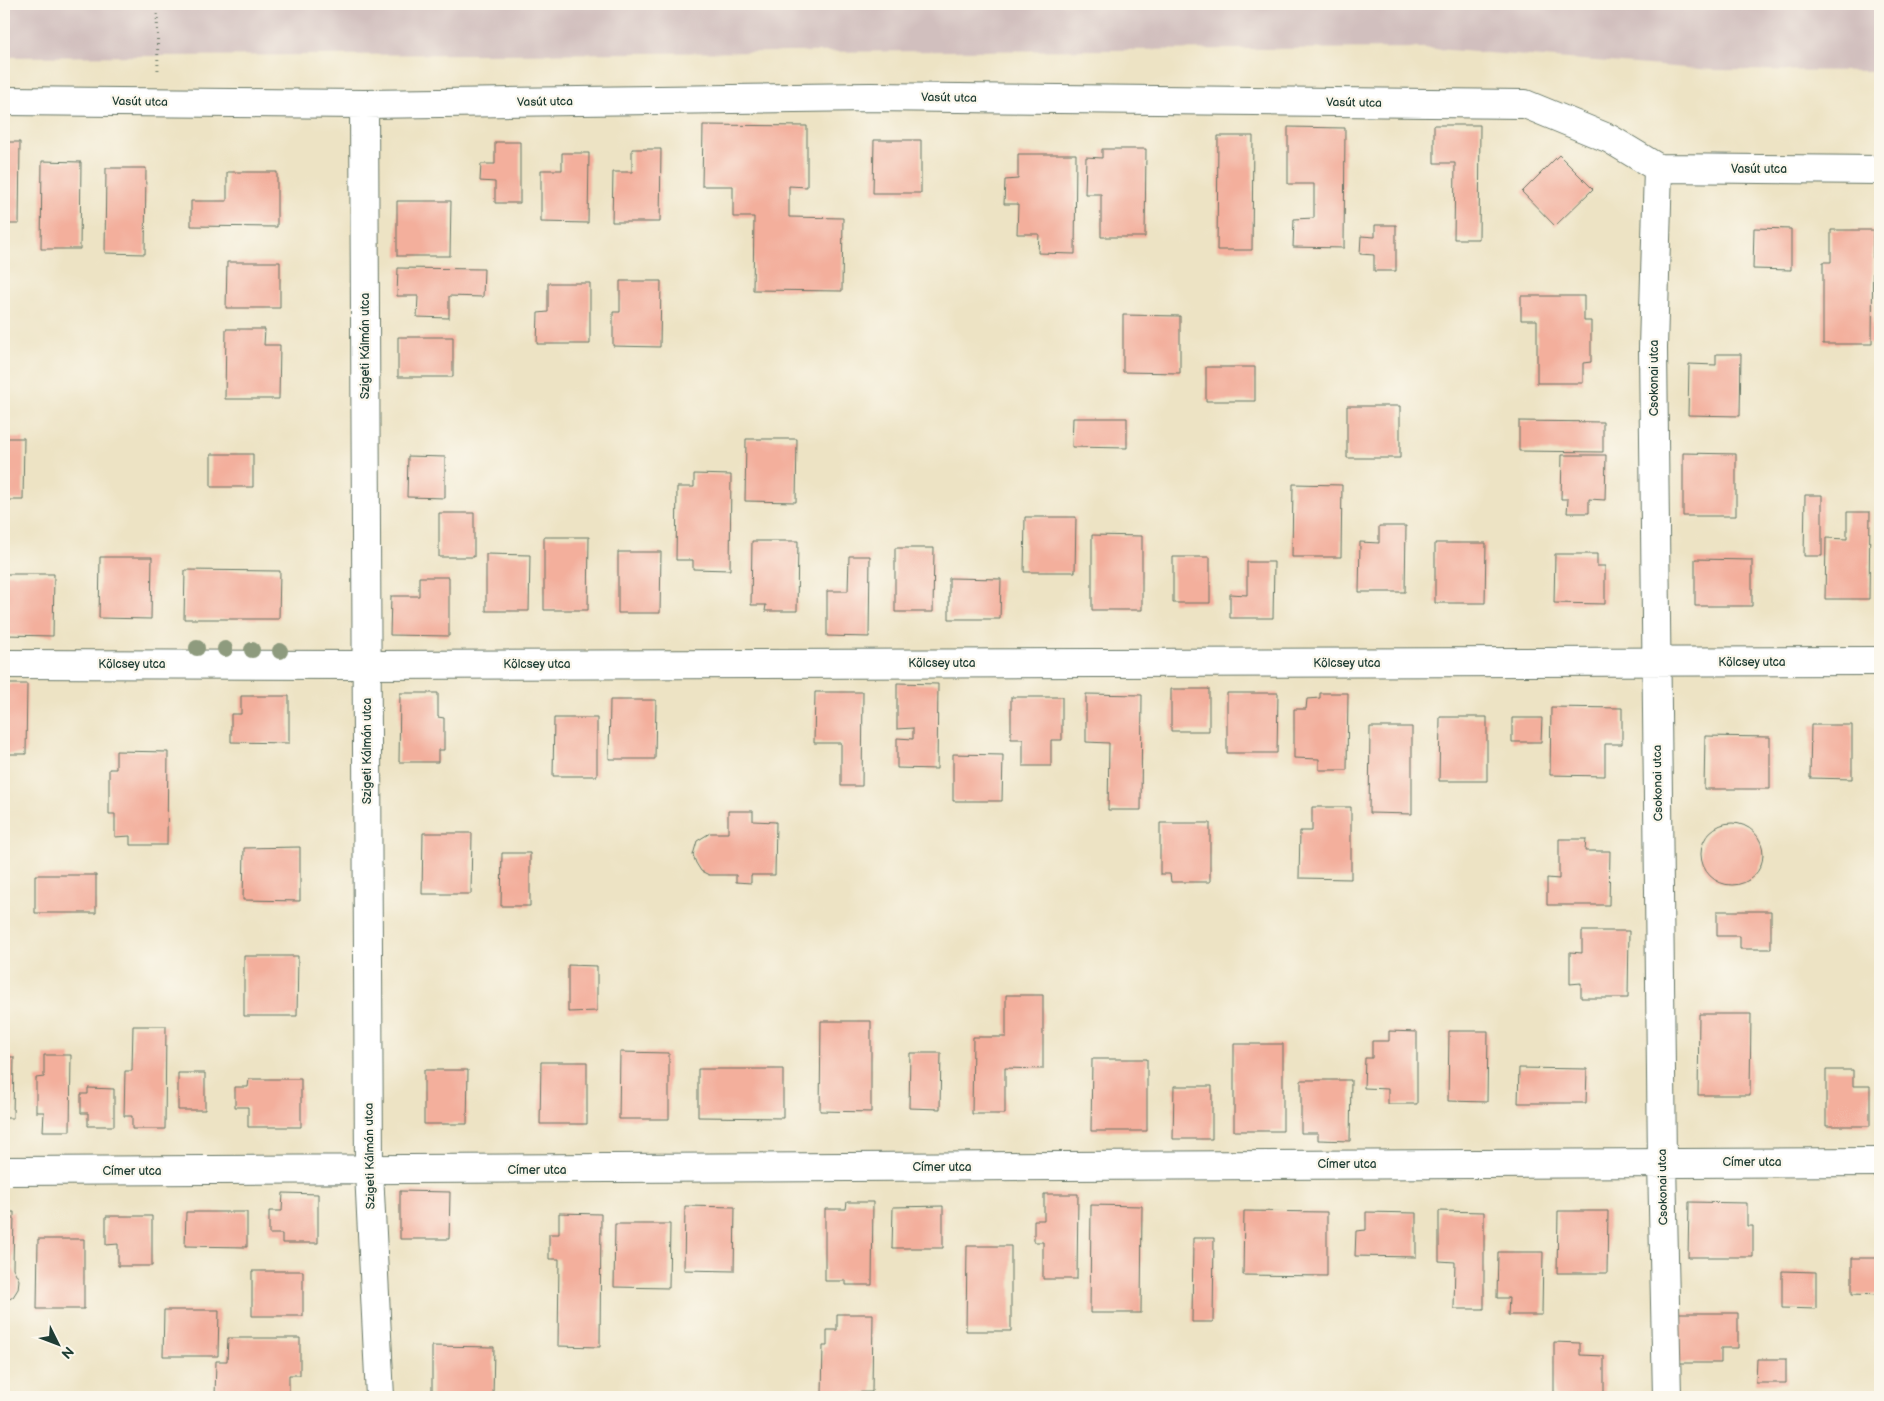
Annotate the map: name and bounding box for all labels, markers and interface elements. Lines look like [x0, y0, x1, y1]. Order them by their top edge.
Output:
street label: Vasút utca [921, 90, 977, 106]
street label: Vasút utca [112, 94, 168, 110]
street label: Vasút utca [517, 94, 573, 110]
street label: Vasút utca [1326, 95, 1382, 111]
street label: Vasút utca [1731, 162, 1787, 177]
street label: Szigeti Kálmán utca [358, 293, 373, 399]
street label: Csokonai utca [1647, 340, 1662, 416]
street label: Kölcsey utca [1718, 655, 1786, 670]
street label: Kölcsey utca [908, 656, 976, 671]
street label: Kölcsey utca [1313, 656, 1381, 671]
street label: Kölcsey utca [98, 657, 166, 672]
street label: Kölcsey utca [503, 657, 571, 672]
street label: Szigeti Kálmán utca [360, 698, 375, 804]
street label: Csokonai utca [1650, 744, 1666, 821]
street label: Szigeti Kálmán utca [362, 1102, 378, 1209]
street label: Csokonai utca [1655, 1148, 1671, 1225]
street label: Címer utca [1722, 1155, 1782, 1170]
street label: Címer utca [1317, 1157, 1377, 1172]
street label: Címer utca [912, 1160, 972, 1175]
street label: Címer utca [507, 1163, 567, 1178]
street label: Címer utca [102, 1164, 162, 1179]
north arrow [32, 1318, 82, 1368]
text: N [57, 1343, 77, 1362]

